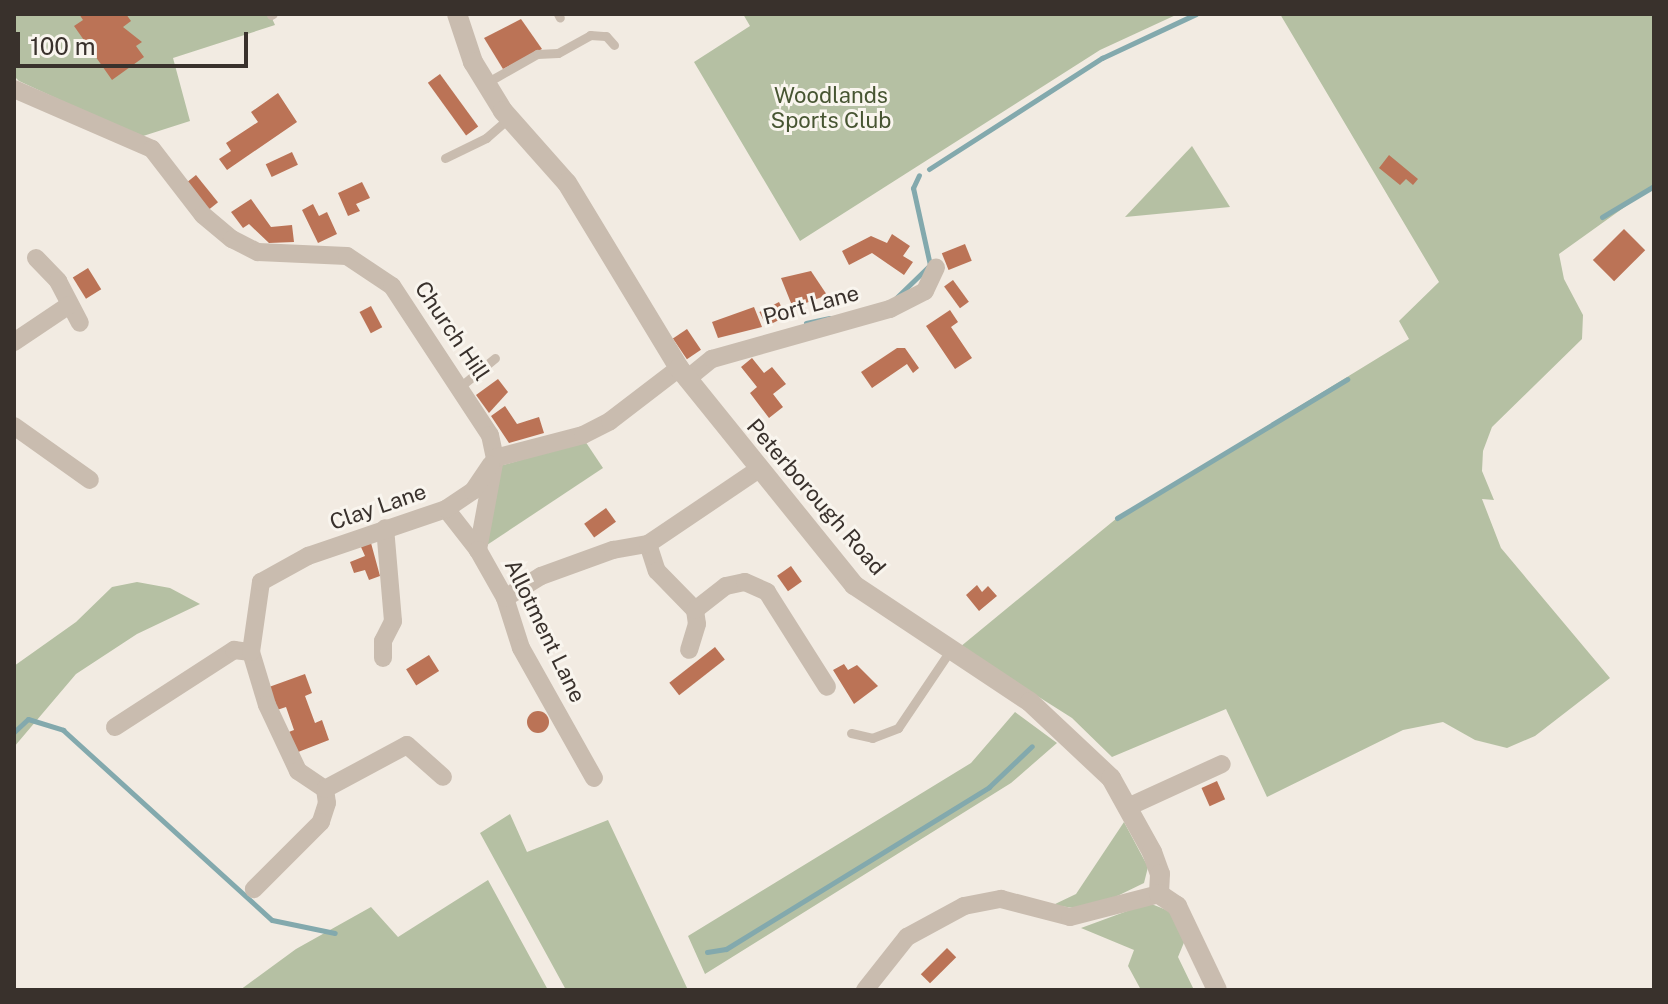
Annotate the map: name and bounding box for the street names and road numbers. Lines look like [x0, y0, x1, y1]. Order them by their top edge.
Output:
street label: Church Hill [409, 276, 495, 386]
street label: Port Lane [760, 280, 862, 330]
street label: Peterborough Road [741, 414, 891, 580]
street label: Clay Lane [326, 478, 430, 536]
street label: Allotment Lane [499, 555, 591, 707]

